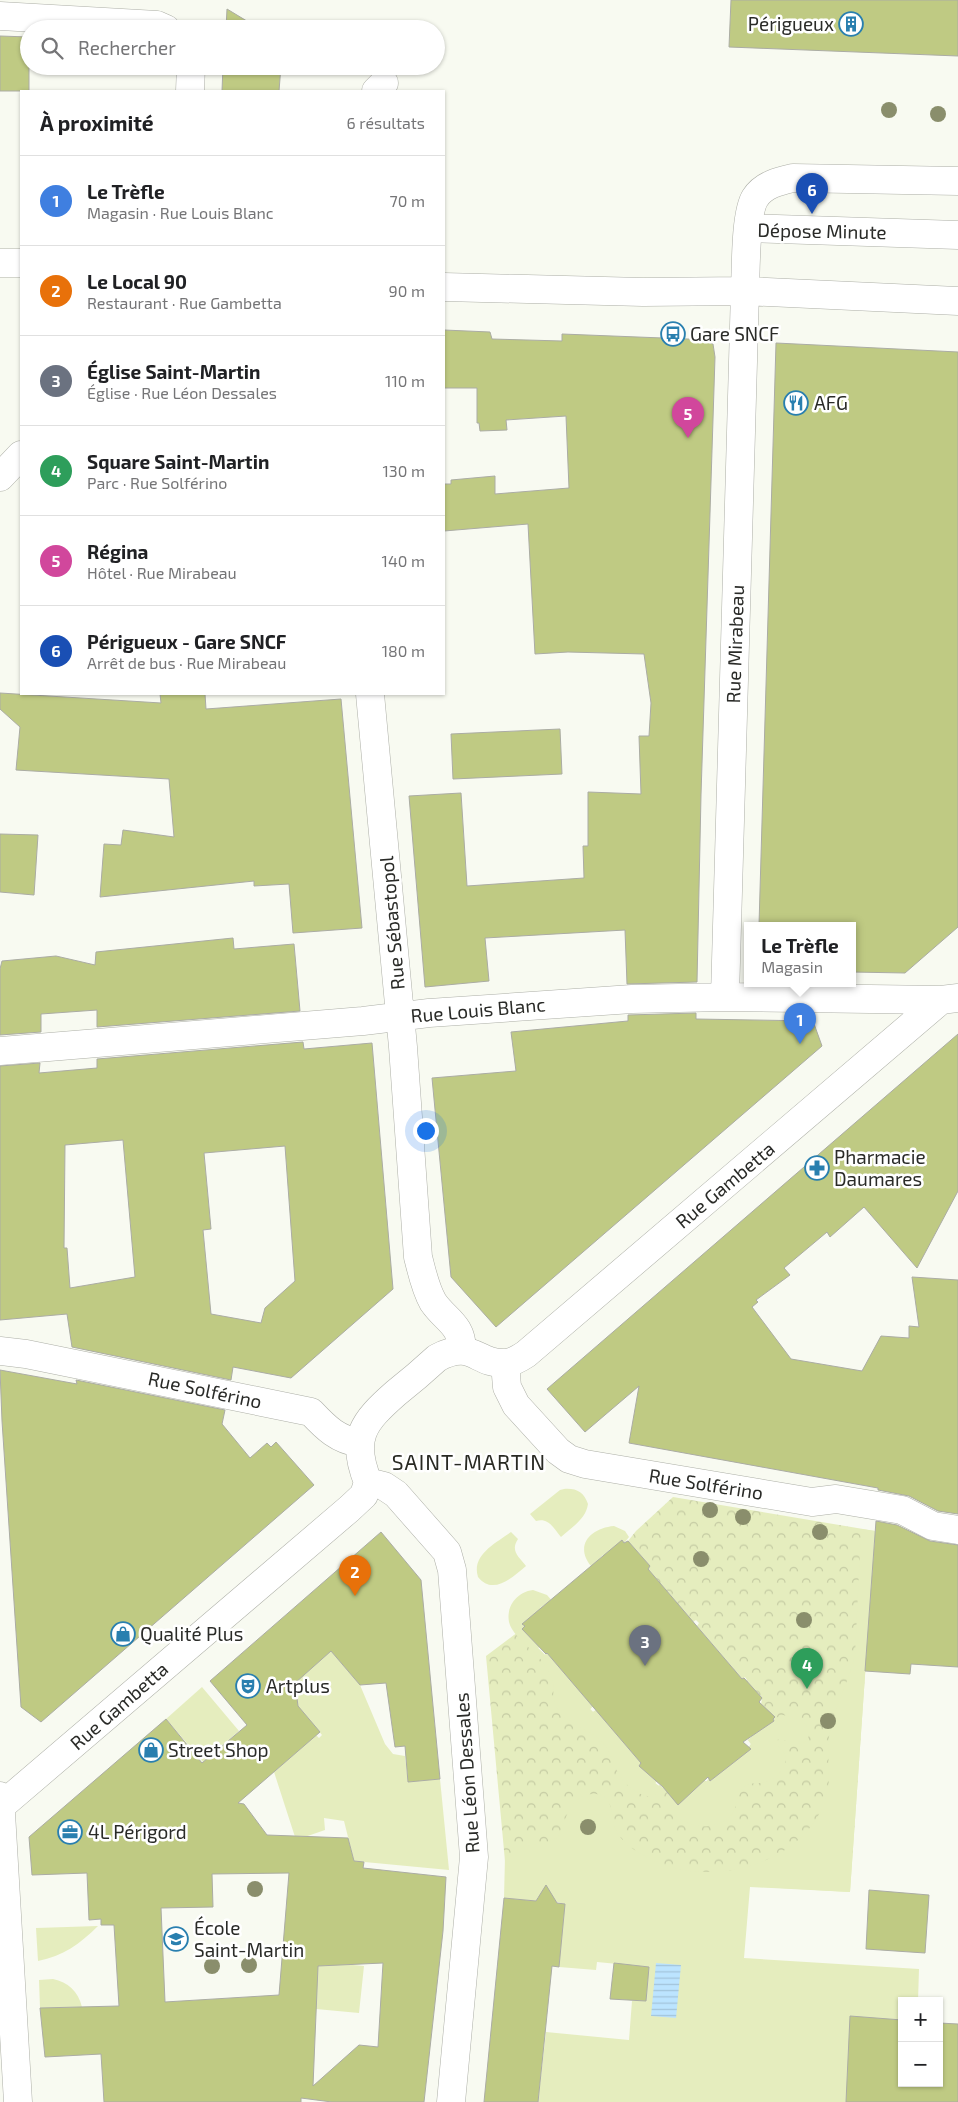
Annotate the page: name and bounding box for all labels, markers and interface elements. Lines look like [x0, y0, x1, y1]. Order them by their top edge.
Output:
building icon: Périgueux [838, 11, 864, 37]
place label: Périgueux [748, 12, 834, 35]
search box [20, 20, 445, 75]
icon: search [38, 34, 66, 62]
text: Rechercher [78, 36, 176, 59]
text: À proximité [40, 110, 154, 135]
text: 6 résultats [346, 113, 425, 132]
pin: 6 [796, 173, 828, 214]
text: Le Trèfle [87, 180, 165, 203]
text: 1 [53, 191, 59, 210]
text: 70 m [390, 191, 425, 210]
text: Magasin · Rue Louis Blanc [87, 203, 274, 222]
street label: Dépose Minute [757, 218, 887, 243]
text: Le Local 90 [87, 270, 187, 293]
text: 2 [51, 281, 61, 300]
text: 90 m [389, 281, 425, 300]
text: Restaurant · Rue Gambetta [87, 293, 282, 312]
bus stop icon: Gare SNCF [660, 321, 686, 347]
place label: Gare SNCF [690, 322, 779, 345]
text: Église Saint-Martin [87, 360, 260, 383]
text: 3 [51, 371, 61, 390]
text: 110 m [385, 371, 425, 390]
text: Église · Rue Léon Dessales [87, 383, 277, 402]
restaurant icon: AFG [783, 390, 809, 416]
place label: AFG [814, 391, 848, 414]
pin: 5 [672, 397, 704, 438]
text: Square Saint-Martin [87, 450, 269, 473]
text: 4 [51, 461, 61, 480]
text: 130 m [383, 461, 425, 480]
text: Parc · Rue Solférino [87, 473, 227, 492]
text: Régina [87, 540, 148, 563]
text: 5 [52, 551, 60, 570]
text: 140 m [382, 551, 425, 570]
text: Hôtel · Rue Mirabeau [87, 563, 237, 582]
street label: Rue Mirabeau [721, 584, 748, 704]
text: Périgueux - Gare SNCF [87, 630, 286, 653]
text: 6 [51, 641, 61, 660]
text: 180 m [382, 641, 425, 660]
text: Arrêt de bus · Rue Mirabeau [87, 653, 286, 672]
street label: Rue Sébastopol [374, 855, 409, 991]
popup [744, 922, 856, 987]
text: Le Trèfle [761, 934, 839, 957]
text: Magasin [761, 957, 823, 976]
street label: Rue Louis Blanc [410, 992, 546, 1027]
pin: 1 [784, 1003, 816, 1044]
your location [413, 1118, 439, 1144]
street label: Rue Gambetta [671, 1137, 779, 1233]
place label: Pharmacie Daumares [834, 1145, 926, 1190]
pharmacy icon: Pharmacie Daumares [804, 1155, 830, 1181]
street label: Rue Solférino [146, 1366, 264, 1413]
district label: SAINT-MARTIN [392, 1449, 546, 1474]
street label: Rue Solférino [647, 1463, 765, 1504]
pin: 2 [339, 1555, 371, 1596]
shop icon: Qualité Plus [110, 1621, 136, 1647]
place label: Qualité Plus [140, 1622, 243, 1645]
pin: 3 [629, 1625, 661, 1666]
pin: 4 [791, 1648, 823, 1689]
street label: Rue Gambetta [65, 1657, 172, 1754]
theatre icon: Artplus [235, 1673, 261, 1699]
place label: Artplus [266, 1674, 330, 1697]
street label: Rue Léon Dessales [449, 1692, 484, 1854]
shop icon: Street Shop [138, 1737, 164, 1763]
place label: Street Shop [168, 1738, 269, 1761]
office icon: 4L Périgord [57, 1819, 83, 1845]
place label: 4L Périgord [88, 1820, 187, 1843]
place label: École Saint-Martin [194, 1916, 304, 1961]
school or university icon: École Saint-Martin [163, 1926, 189, 1952]
map controls [898, 1997, 943, 2087]
button: + [898, 1997, 943, 2042]
button: − [898, 2042, 943, 2087]

